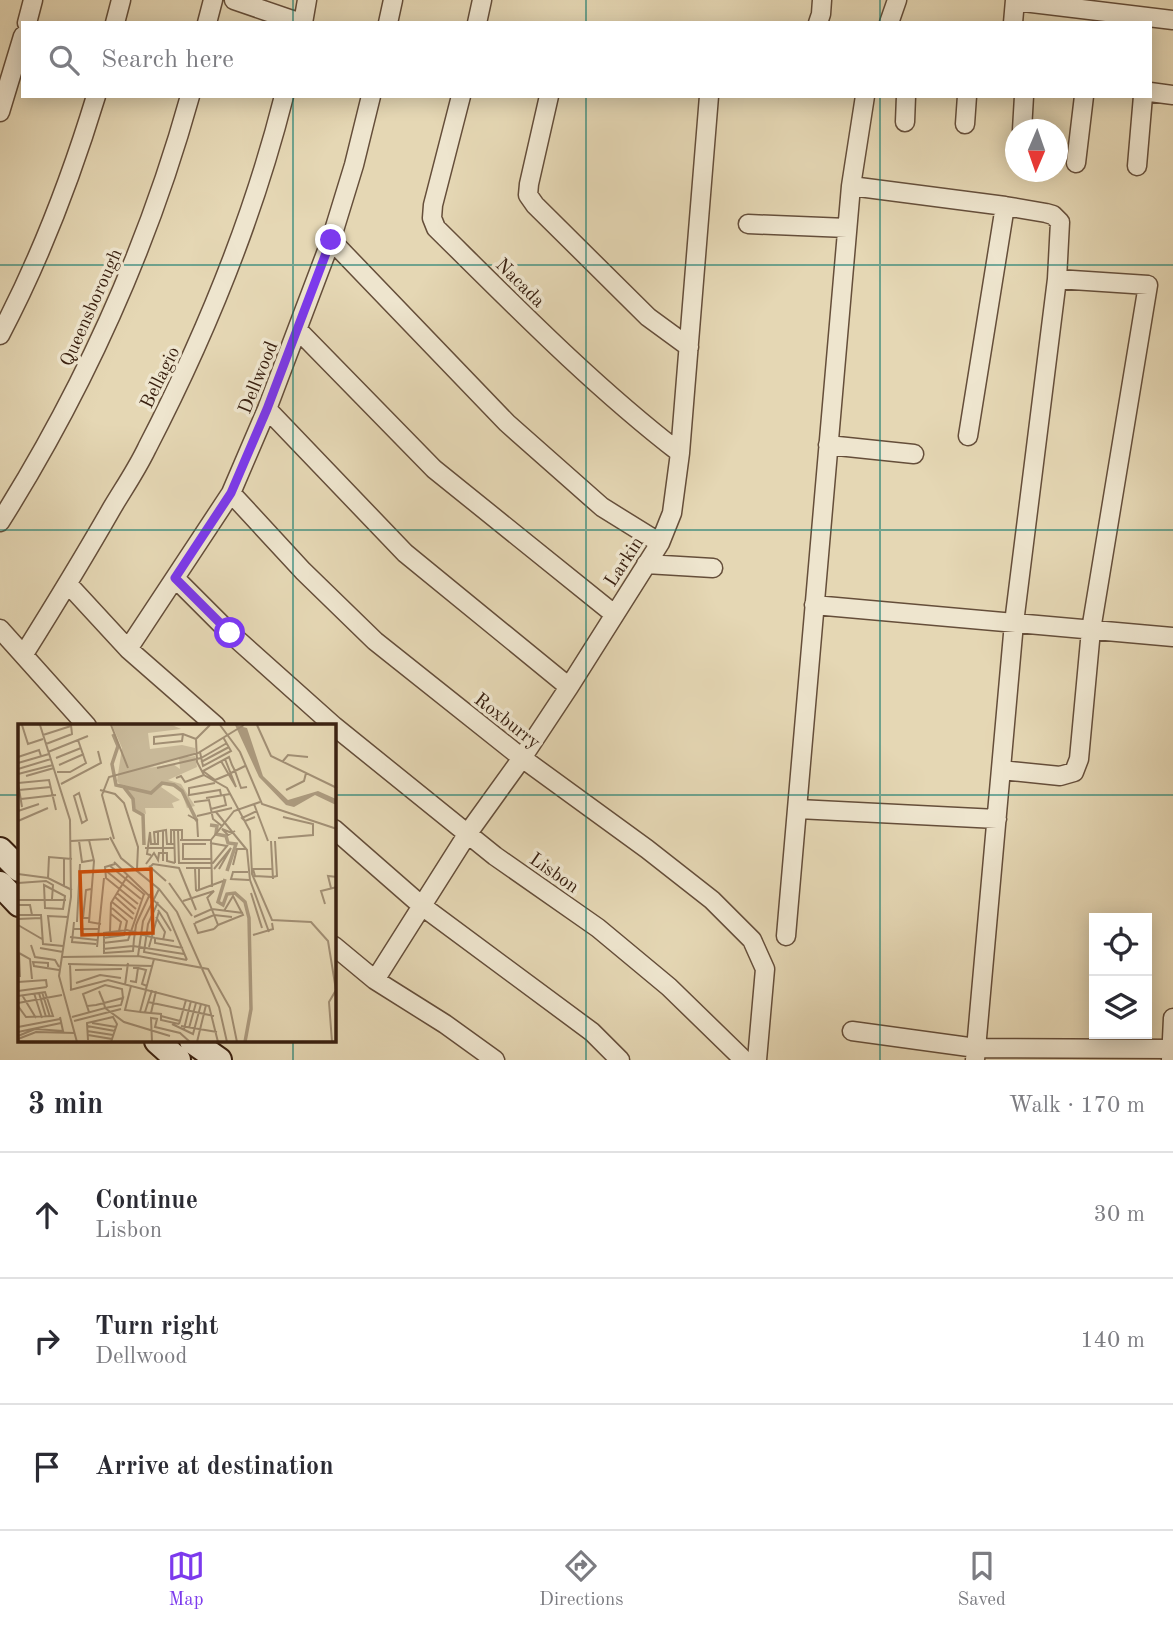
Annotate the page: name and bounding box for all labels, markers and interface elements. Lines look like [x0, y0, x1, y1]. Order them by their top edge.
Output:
search box [21, 21, 1152, 98]
icon: search [45, 41, 83, 79]
text: Search here [101, 47, 234, 73]
north arrow [1005, 119, 1068, 182]
route end [315, 224, 346, 255]
street label: Queensborough [58, 246, 127, 370]
street label: Nacada [491, 255, 548, 312]
street label: Dellwood [236, 339, 282, 417]
street label: Bellagio [138, 344, 184, 412]
street label: Larkin [602, 534, 648, 591]
route start [214, 617, 245, 648]
street label: Roxburry [470, 690, 543, 753]
inset map [18, 724, 336, 1042]
street label: Lisbon [525, 850, 582, 898]
map controls [1089, 913, 1152, 1039]
button: locate [1089, 913, 1152, 976]
button: layers [1089, 976, 1152, 1039]
text: 3 min [28, 1090, 103, 1120]
text: Walk · 170 m [1009, 1094, 1145, 1117]
text: Continue [95, 1188, 198, 1214]
icon: ahead [28, 1196, 66, 1234]
text: 30 m [1094, 1203, 1145, 1226]
text: Lisbon [95, 1219, 162, 1242]
text: Turn right [95, 1314, 218, 1340]
icon: right [28, 1322, 66, 1360]
text: 140 m [1080, 1329, 1145, 1352]
text: Dellwood [95, 1345, 188, 1368]
icon: arrive [28, 1448, 66, 1486]
text: Arrive at destination [95, 1454, 334, 1480]
tab: Map [167, 1547, 205, 1612]
tab: Directions [539, 1547, 624, 1612]
tab: Saved [958, 1547, 1006, 1612]

